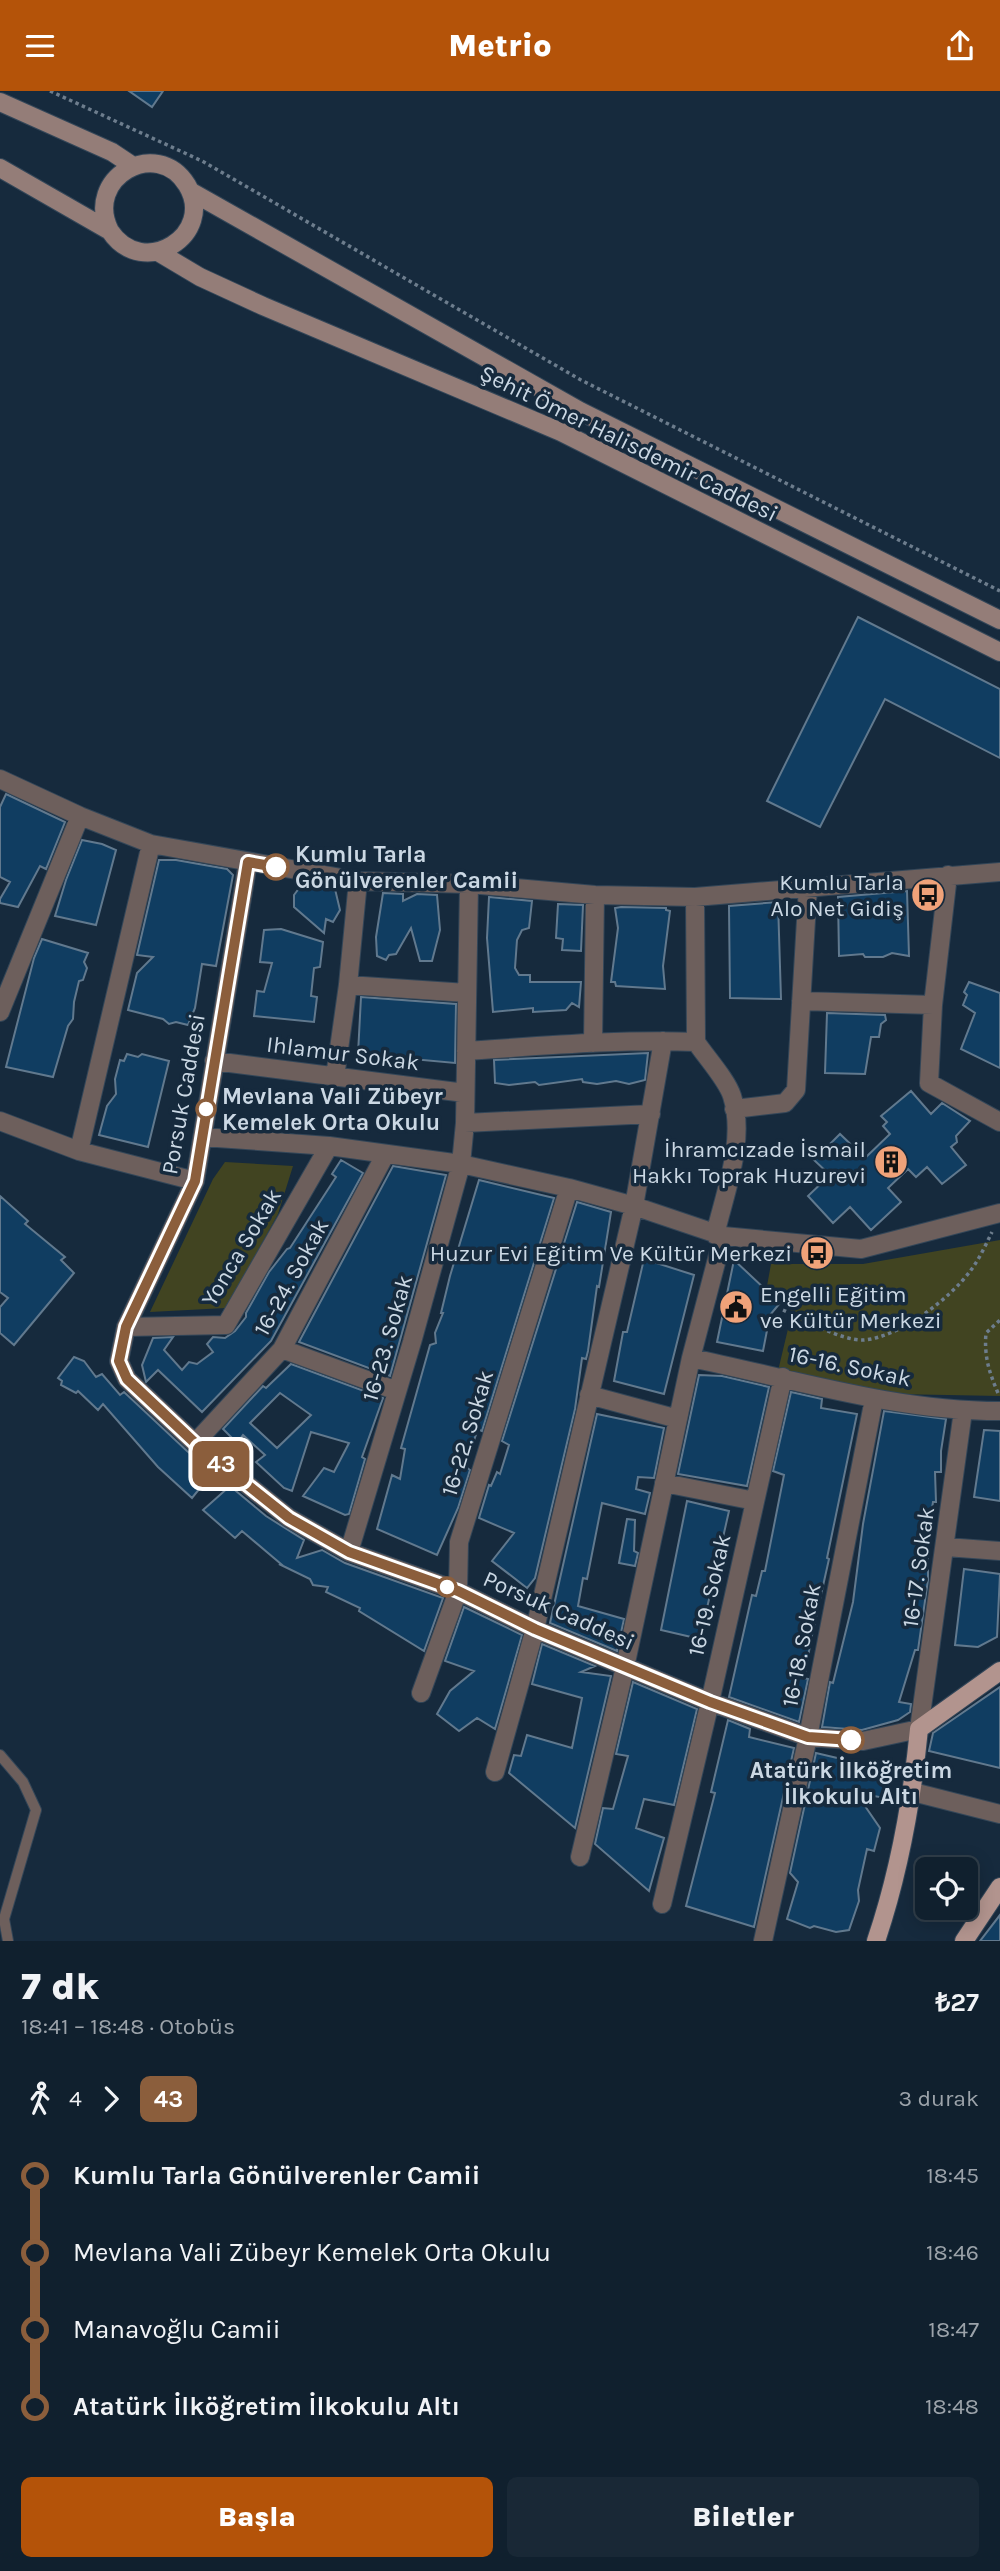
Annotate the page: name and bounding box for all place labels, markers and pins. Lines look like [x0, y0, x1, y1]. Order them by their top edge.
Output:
place label: Kumlu Tarla Gönülverenler Camii [295, 841, 518, 894]
marker: Kumlu Tarla Gönülverenler Camii [263, 854, 289, 880]
place label: Kumlu Tarla Alo Net Gidiş [770, 869, 904, 922]
bus stop icon: Kumlu Tarla Alo Net Gidiş [909, 876, 947, 914]
place label: Mevlana Vali Zübeyr Kemelek Orta Okulu [222, 1083, 443, 1136]
marker: Mevlana Vali Zübeyr Kemelek Orta Okulu [196, 1099, 216, 1119]
place label: İhramcızade İsmail Hakkı Toprak Huzurevi [632, 1136, 866, 1189]
building icon: İhramcızade İsmail Hakkı Toprak Huzurevi [872, 1143, 910, 1181]
bus stop icon: Huzur Evi Eğitim Ve Kültür Merkezi [798, 1234, 836, 1272]
place label: Huzur Evi Eğitim Ve Kültür Merkezi [430, 1240, 792, 1267]
place label: Engelli Eğitim ve Kültür Merkezi [760, 1281, 942, 1334]
public building icon: Engelli Eğitim ve Kültür Merkezi [717, 1288, 755, 1326]
unlabelled marker [437, 1577, 457, 1597]
marker: Atatürk İlköğretim İlkokulu Altı [838, 1727, 864, 1753]
place label: Atatürk İlköğretim İlkokulu Altı [750, 1756, 952, 1810]

